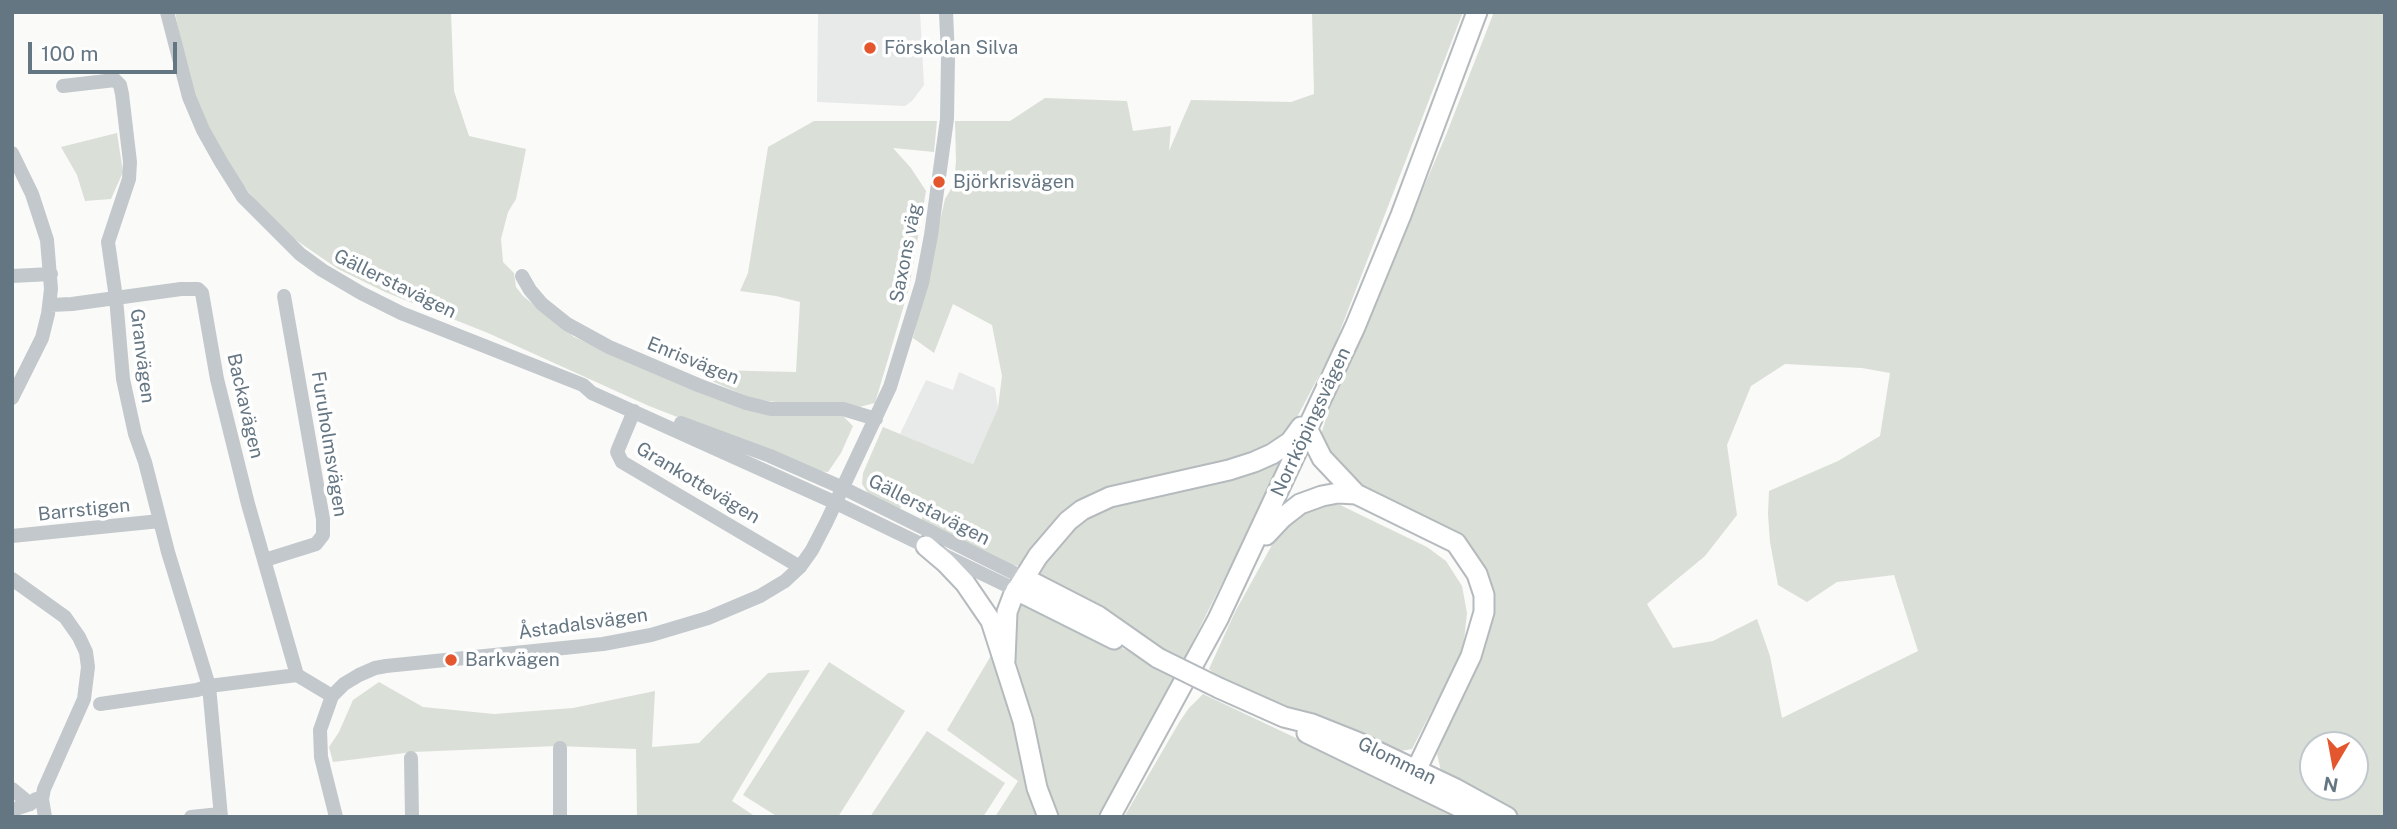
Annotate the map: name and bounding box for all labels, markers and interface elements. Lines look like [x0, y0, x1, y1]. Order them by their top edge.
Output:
scale bar [32, 28, 180, 72]
place label: Förskolan Silva [884, 37, 1018, 59]
marker: Förskolan Silva [862, 40, 878, 56]
text: 100 m [41, 41, 98, 66]
place label: Björkrisvägen [953, 171, 1074, 193]
marker: Björkrisvägen [931, 174, 947, 190]
street label: Saxons väg [885, 201, 927, 305]
street label: Gällerstavägen [330, 245, 460, 323]
street label: Granvägen [125, 307, 159, 405]
street label: Enrisvägen [644, 332, 742, 390]
street label: Norrköpingsvägen [1266, 344, 1356, 500]
street label: Backavägen [222, 351, 268, 461]
street label: Furuholmsvägen [306, 370, 352, 518]
street label: Grankottevägen [632, 437, 764, 529]
street label: Gällerstavägen [864, 470, 994, 550]
street label: Barrstigen [37, 494, 131, 526]
street label: Åstadalsvägen [517, 604, 649, 644]
place label: Barkvägen [465, 649, 560, 671]
marker: Barkvägen [443, 652, 459, 668]
north arrow [2299, 731, 2369, 801]
street label: Glomman [1354, 732, 1440, 790]
text: N [2321, 773, 2340, 797]

